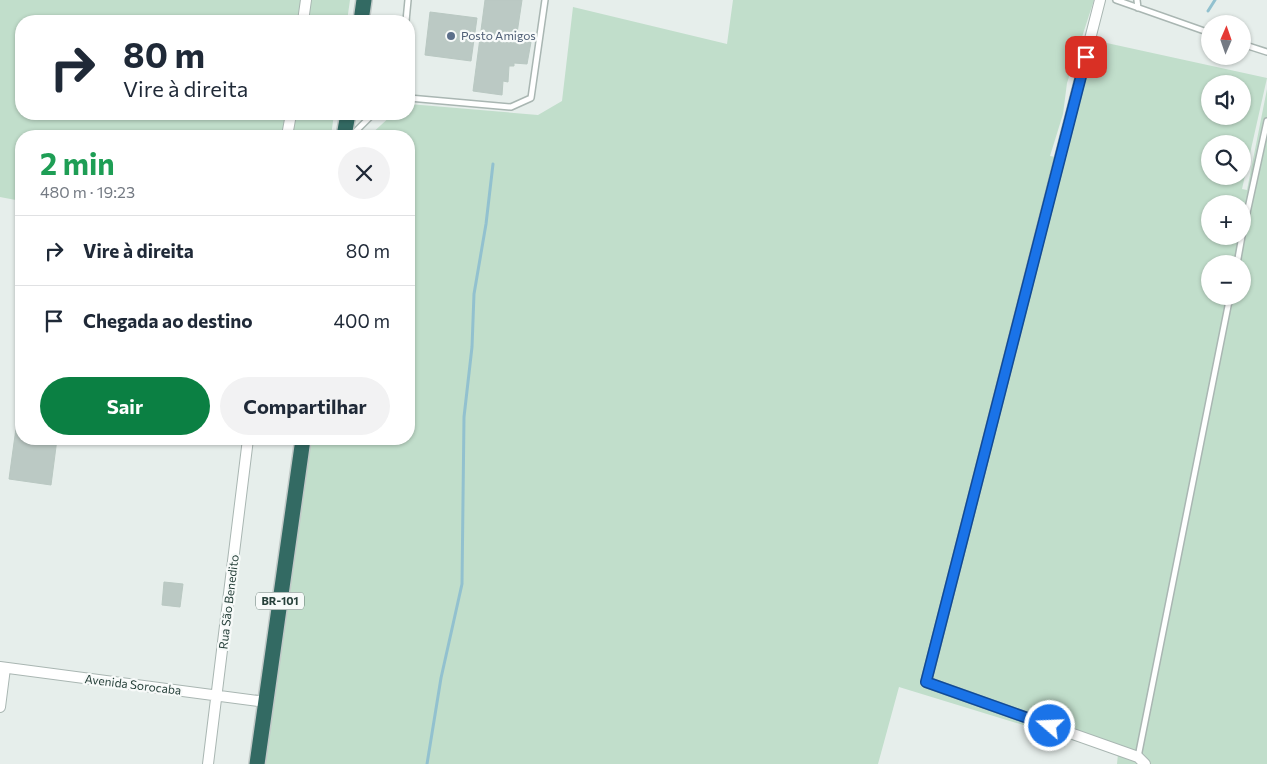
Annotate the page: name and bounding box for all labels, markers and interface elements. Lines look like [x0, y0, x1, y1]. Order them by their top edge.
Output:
north arrow [1201, 15, 1251, 65]
map controls [1201, 15, 1251, 305]
place label: Posto Amigos [461, 28, 536, 42]
marker: Posto Amigos [445, 30, 457, 42]
text: 80 m [123, 32, 205, 75]
icon: right [40, 35, 105, 100]
pin [1065, 36, 1107, 78]
icon: arrive [1072, 43, 1100, 71]
text: Vire à direita [123, 75, 248, 102]
button: sound [1201, 75, 1251, 125]
button: search [1201, 135, 1251, 185]
text: 2 min [40, 144, 115, 181]
button: close [338, 147, 390, 199]
text: 480 m · 19:23 [40, 182, 135, 201]
button: + [1201, 195, 1251, 245]
icon: right [40, 237, 68, 265]
text: Vire à direita [83, 239, 194, 262]
text: 80 m [346, 239, 390, 262]
button: − [1201, 255, 1251, 305]
icon: arrive [40, 307, 68, 335]
text: Chegada ao destino [83, 309, 253, 332]
text: 400 m [334, 309, 390, 332]
button: Sair [40, 377, 210, 435]
button: Compartilhar [220, 377, 390, 435]
street label: Rua São Benedito [215, 554, 241, 650]
road number: BR-101 [256, 592, 304, 610]
street label: Avenida Sorocaba [84, 671, 182, 697]
position arrow [1023, 699, 1075, 751]

